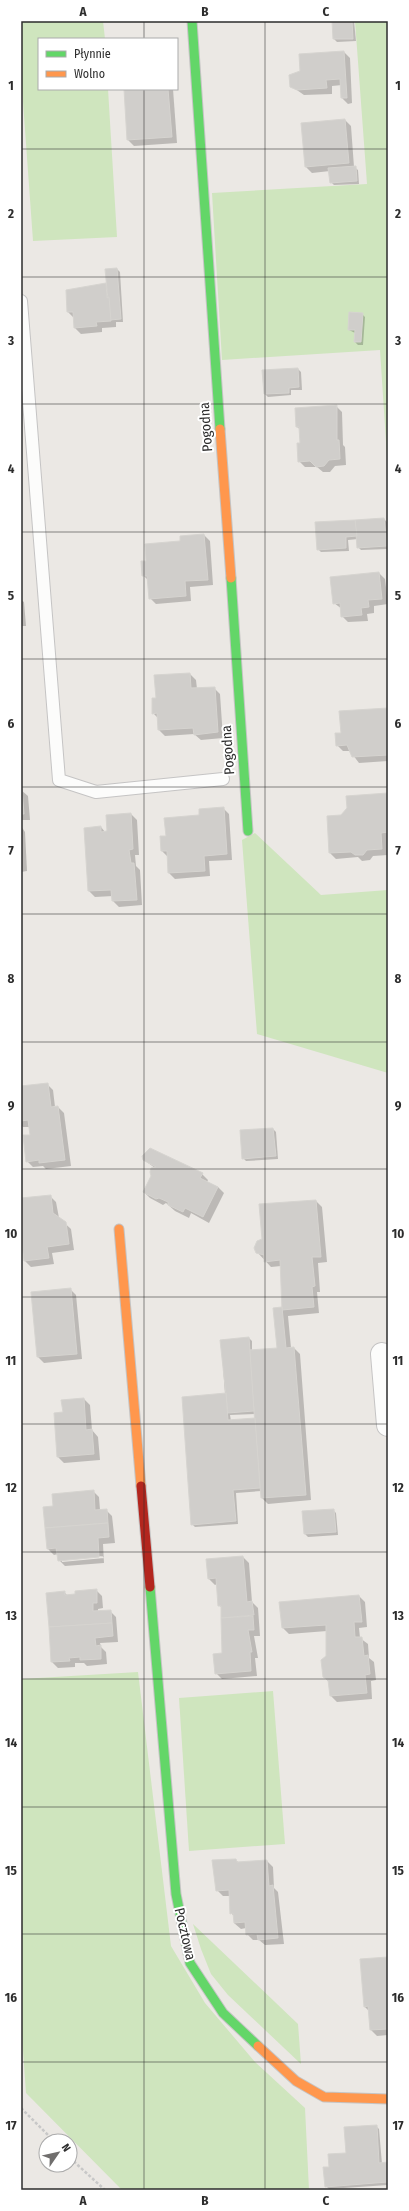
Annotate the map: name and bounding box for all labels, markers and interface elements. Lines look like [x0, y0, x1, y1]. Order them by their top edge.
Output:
text: A [78, 4, 87, 19]
text: B [201, 4, 209, 19]
text: C [323, 4, 330, 19]
legend [38, 38, 178, 90]
text: Płynnie [74, 47, 111, 61]
text: Wolno [74, 67, 105, 81]
text: 1 [8, 78, 14, 93]
text: 1 [395, 78, 401, 93]
text: 2 [7, 206, 14, 221]
text: 2 [394, 206, 401, 221]
text: 3 [7, 333, 14, 348]
text: 3 [394, 333, 401, 348]
street label: Pogodna [196, 401, 216, 452]
text: 4 [8, 461, 15, 476]
text: 4 [395, 461, 402, 476]
text: 5 [8, 588, 14, 603]
text: 5 [395, 588, 401, 603]
text: 6 [8, 716, 15, 731]
text: 6 [395, 716, 402, 731]
street label: Pogodna [218, 724, 238, 775]
text: 7 [8, 843, 14, 858]
text: 7 [395, 843, 401, 858]
text: 8 [8, 971, 15, 986]
text: 8 [395, 971, 402, 986]
text: 9 [8, 1098, 15, 1113]
text: 9 [395, 1098, 402, 1113]
text: 10 [5, 1226, 17, 1241]
text: 10 [392, 1226, 404, 1241]
text: 11 [6, 1353, 16, 1368]
text: 11 [393, 1353, 403, 1368]
text: 12 [5, 1480, 17, 1495]
text: 12 [392, 1480, 404, 1495]
text: 13 [5, 1608, 17, 1623]
text: 13 [392, 1608, 404, 1623]
text: 14 [5, 1735, 17, 1750]
text: 14 [392, 1735, 404, 1750]
text: 15 [5, 1863, 17, 1878]
text: 15 [392, 1863, 404, 1878]
street label: Pocztowa [171, 1906, 199, 1962]
text: 16 [5, 1990, 17, 2005]
text: 16 [392, 1990, 404, 2005]
text: 17 [5, 2118, 17, 2133]
text: 17 [392, 2118, 404, 2133]
north arrow [38, 2133, 78, 2173]
text: N [59, 2141, 73, 2154]
text: A [78, 2193, 87, 2208]
text: B [201, 2193, 209, 2208]
text: C [323, 2193, 330, 2208]

